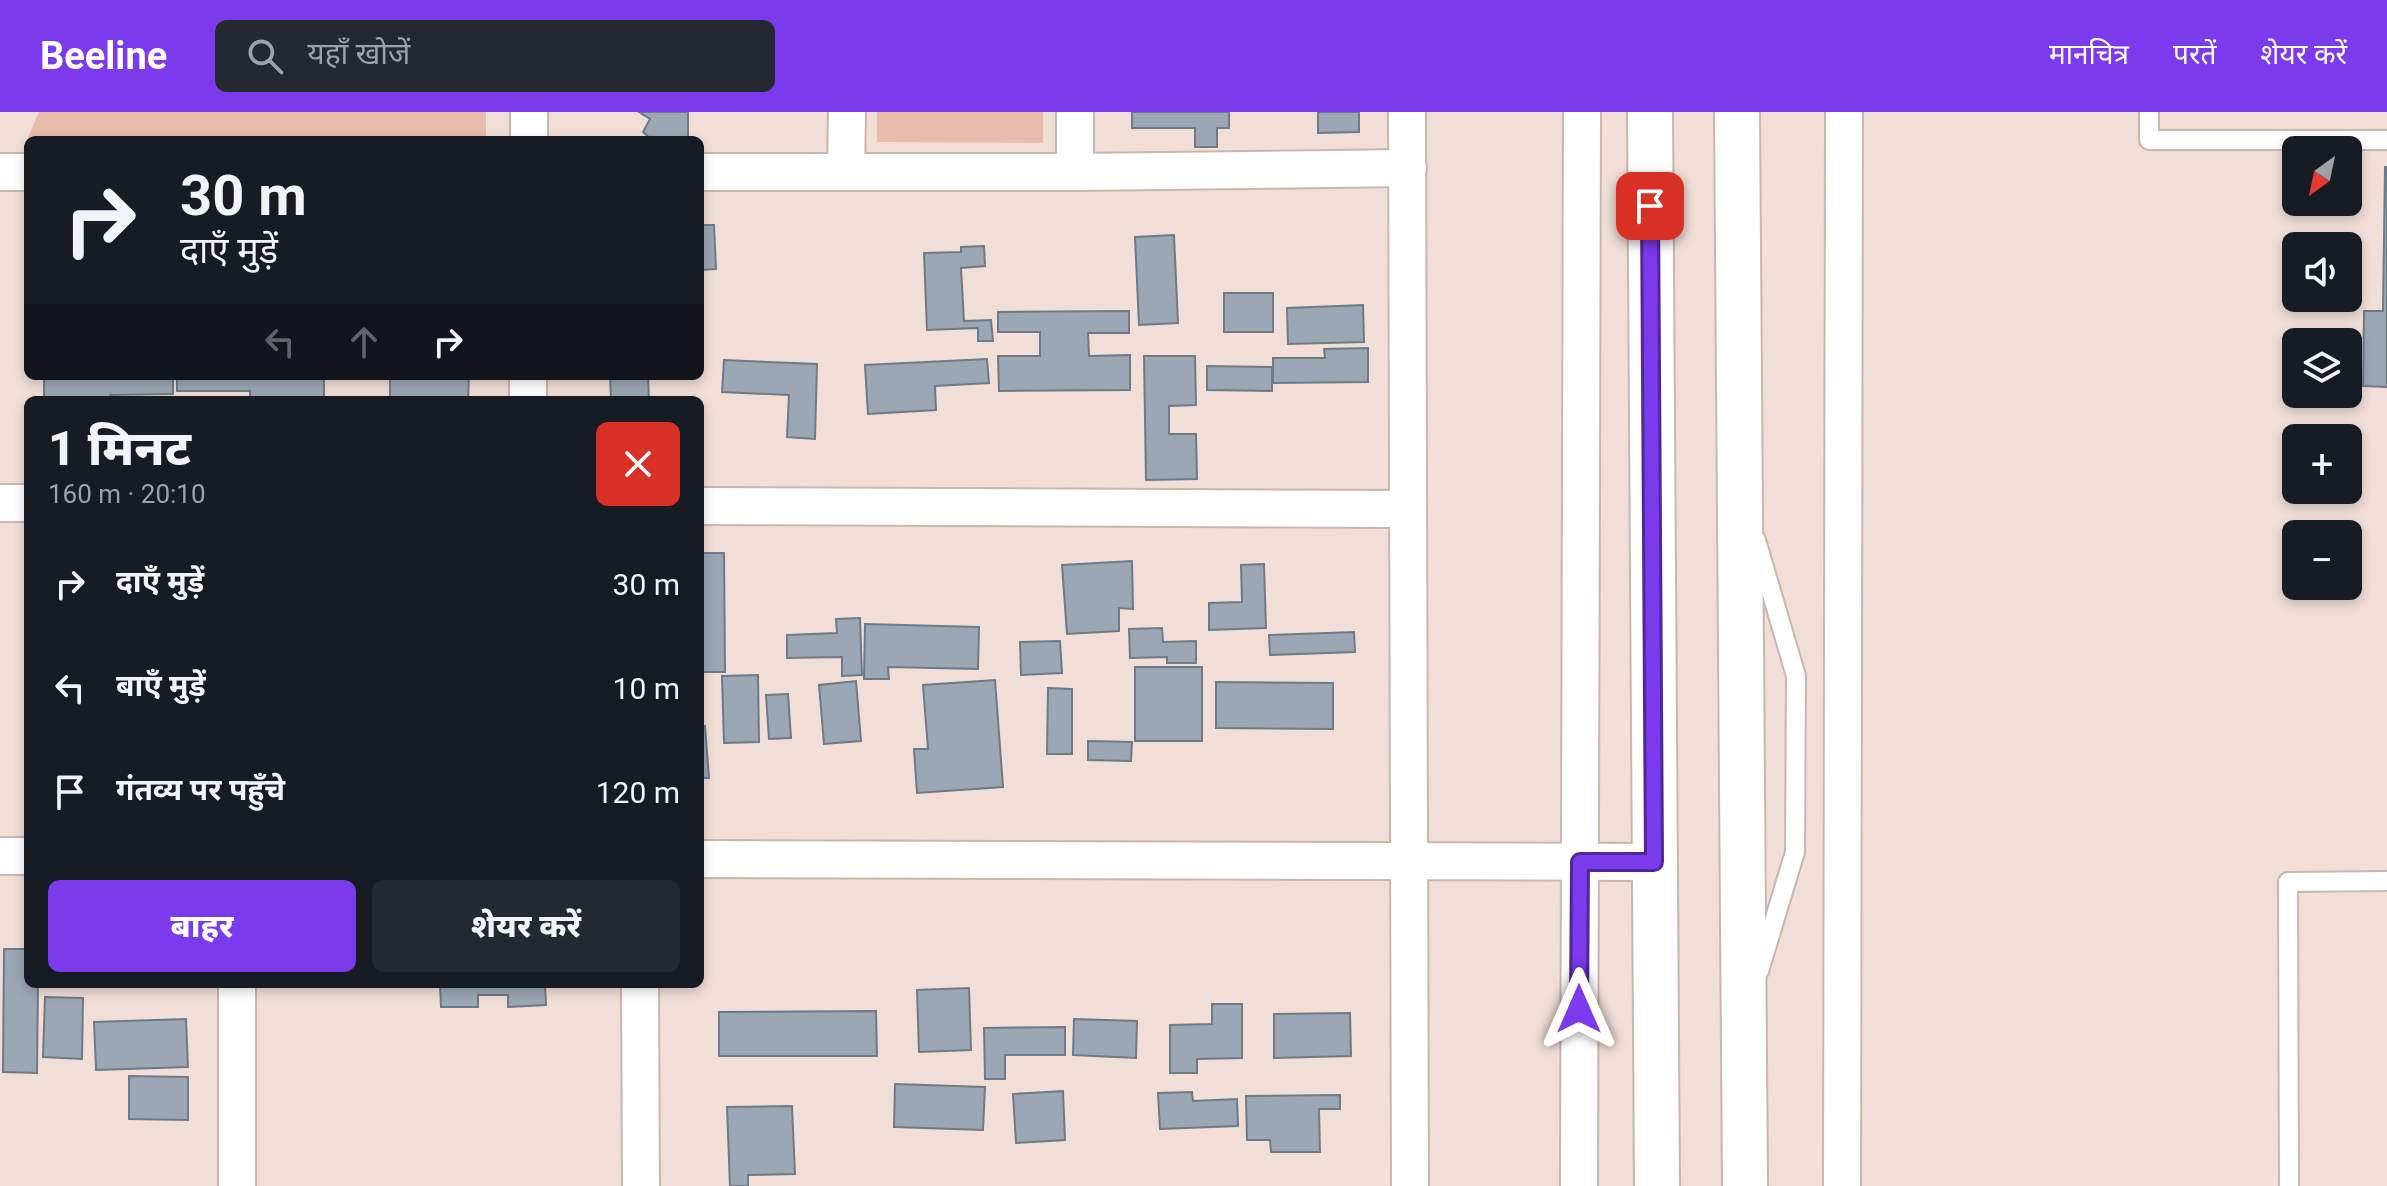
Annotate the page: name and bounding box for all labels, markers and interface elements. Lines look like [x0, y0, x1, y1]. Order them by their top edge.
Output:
search box [215, 20, 775, 92]
text: Beeline [40, 34, 167, 78]
icon: search [243, 34, 287, 78]
text: यहाँ खोजें [307, 36, 410, 71]
text: मानचित्र [2049, 38, 2129, 71]
text: परतें [2173, 38, 2216, 71]
text: शेयर करें [2260, 38, 2347, 71]
north arrow [2282, 136, 2362, 216]
map controls [2282, 136, 2362, 600]
text: 30 m [180, 163, 307, 229]
icon: right [48, 168, 152, 272]
pin [1616, 172, 1684, 240]
icon: arrive [1628, 184, 1672, 228]
text: दाएँ मुड़ें [180, 230, 278, 272]
button: sound [2282, 232, 2362, 312]
icon: left [258, 320, 302, 364]
icon: ahead [342, 320, 386, 364]
icon: right [426, 320, 470, 364]
button: layers [2282, 328, 2362, 408]
text: 1 मिनट [48, 420, 191, 477]
button: close [596, 422, 680, 506]
button: + [2282, 424, 2362, 504]
text: 160 m · 20:10 [48, 479, 206, 509]
button: − [2282, 520, 2362, 600]
icon: right [48, 562, 92, 606]
text: दाएँ मुड़ें [116, 564, 204, 599]
text: 30 m [613, 567, 680, 602]
icon: left [48, 666, 92, 710]
text: बाएँ मुड़ें [116, 668, 206, 703]
text: 10 m [613, 671, 680, 706]
icon: arrive [48, 770, 92, 814]
text: गंतव्य पर पहुँचे [116, 772, 285, 807]
text: 120 m [596, 775, 680, 810]
button: बाहर [48, 880, 356, 972]
button: शेयर करें [372, 880, 680, 972]
position arrow [1537, 967, 1621, 1051]

